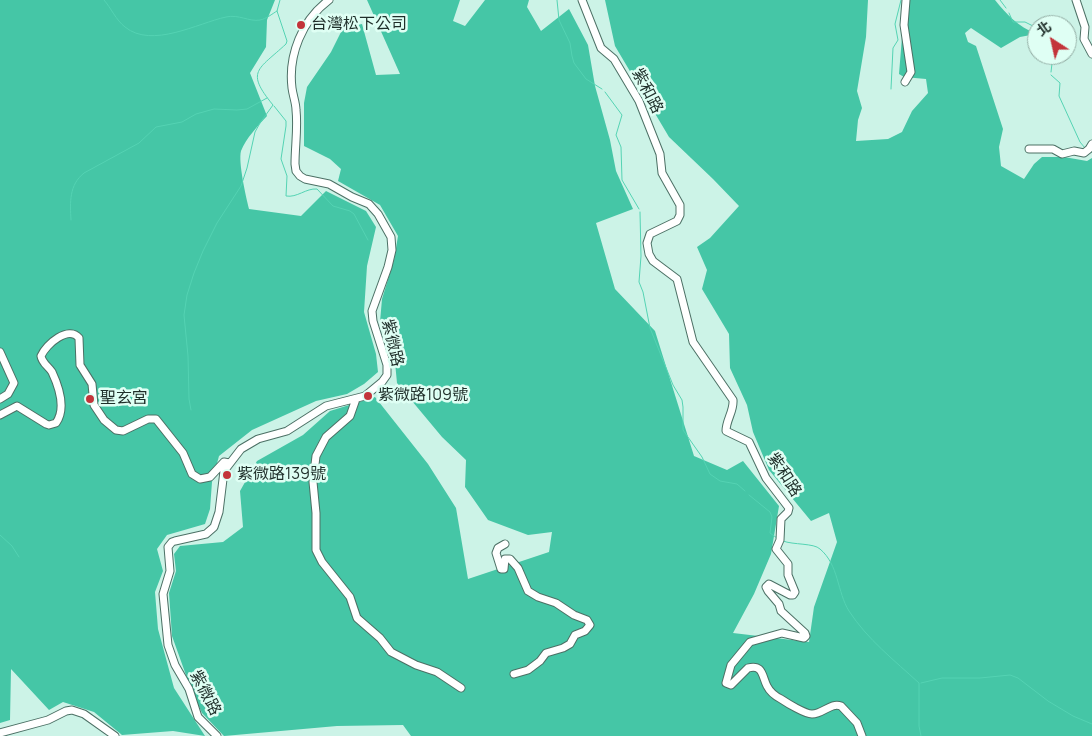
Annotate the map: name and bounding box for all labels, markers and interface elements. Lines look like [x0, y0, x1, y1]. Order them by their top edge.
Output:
place label: 台灣松下公司 [311, 15, 407, 35]
north arrow [1027, 15, 1077, 65]
text: 北 [1033, 16, 1055, 40]
marker: 台灣松下公司 [295, 19, 307, 31]
street label: 紫和路 [628, 65, 666, 117]
street label: 紫微路 [377, 317, 407, 369]
place label: 紫微路109號 [378, 386, 468, 406]
place label: 聖玄宮 [100, 389, 148, 409]
marker: 紫微路109號 [362, 390, 374, 402]
marker: 聖玄宮 [84, 393, 96, 405]
street label: 紫和路 [763, 450, 805, 500]
place label: 紫微路139號 [237, 465, 326, 485]
marker: 紫微路139號 [221, 469, 233, 481]
street label: 紫微路 [186, 667, 224, 719]

